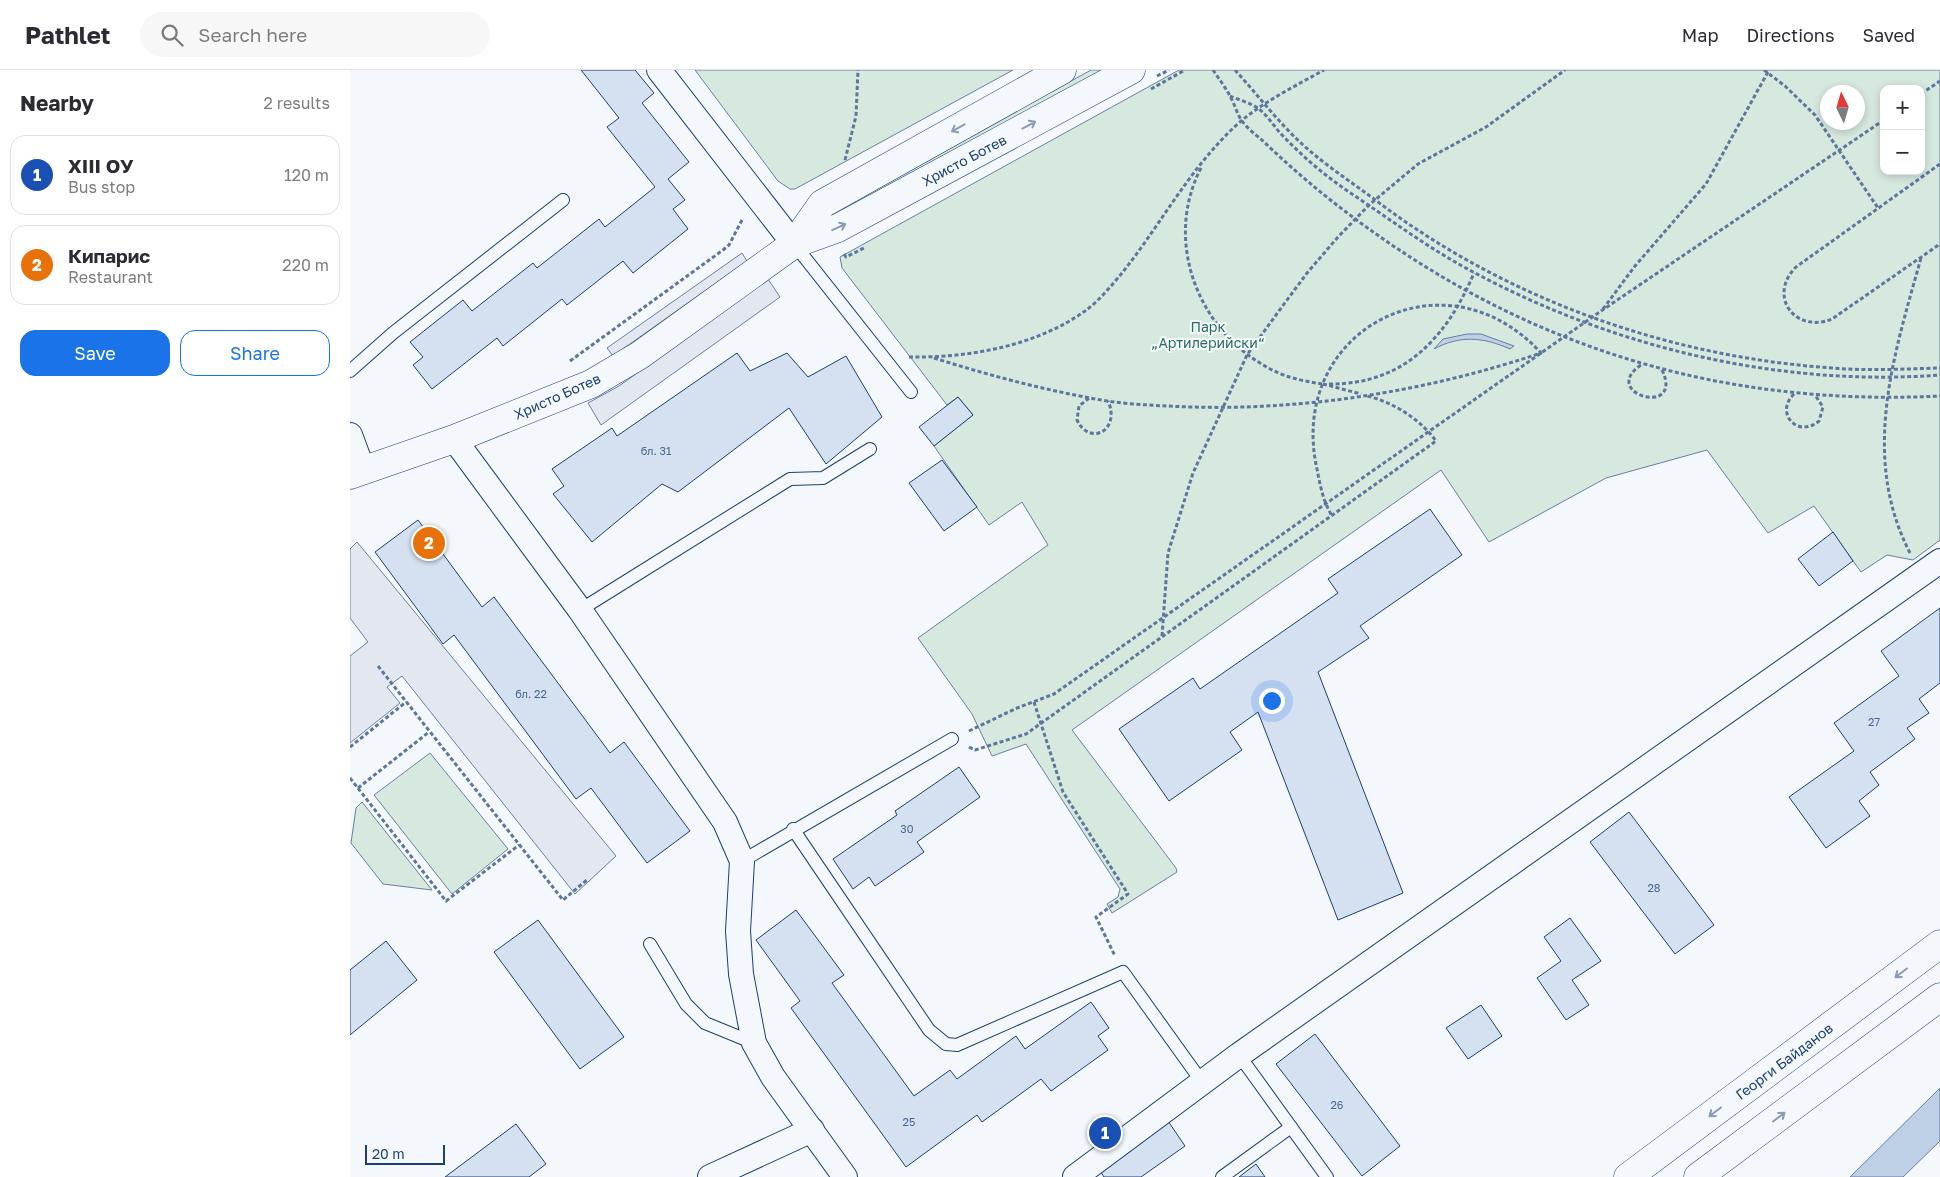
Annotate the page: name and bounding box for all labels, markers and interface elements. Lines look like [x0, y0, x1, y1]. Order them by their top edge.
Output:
search box [140, 12, 490, 57]
text: Pathlet [25, 20, 110, 49]
icon: search [158, 21, 186, 49]
text: Search here [198, 23, 307, 46]
text: Map [1682, 24, 1718, 46]
text: Directions [1746, 24, 1834, 46]
text: Saved [1862, 24, 1915, 46]
north arrow [1820, 85, 1865, 130]
map controls [1880, 85, 1925, 175]
button: + [1880, 85, 1925, 130]
text: Nearby [20, 90, 94, 116]
text: 2 results [264, 93, 330, 113]
one-way arrow [1021, 120, 1036, 130]
one-way arrow [951, 124, 966, 133]
button: − [1880, 130, 1925, 175]
street label: Христо Ботев [919, 131, 1009, 189]
text: XIII ОУ [68, 154, 134, 177]
text: 1 [33, 165, 41, 185]
text: 120 m [284, 165, 329, 185]
text: Bus stop [68, 177, 135, 197]
one-way arrow [832, 222, 847, 232]
text: Кипарис [68, 244, 150, 267]
text: 2 [32, 255, 42, 275]
text: 220 m [282, 255, 329, 275]
text: Restaurant [68, 267, 153, 287]
park label: Парк „Артилерийски“ [1151, 318, 1265, 351]
button: Save [20, 330, 170, 376]
button: Share [180, 330, 330, 376]
street label: Христо Ботев [511, 369, 603, 423]
house number: бл. 31 [641, 444, 671, 457]
pin: 2 [413, 524, 445, 562]
house number: бл. 22 [515, 687, 547, 700]
your location [1259, 688, 1285, 714]
house number: 27 [1868, 715, 1880, 728]
house number: 30 [900, 822, 914, 835]
house number: 28 [1647, 881, 1661, 894]
one-way arrow [1894, 968, 1908, 978]
street label: Георги Байданов [1732, 1019, 1836, 1103]
house number: 26 [1330, 1098, 1344, 1111]
one-way arrow [1708, 1107, 1722, 1117]
one-way arrow [1772, 1112, 1786, 1122]
pin: 1 [1089, 1114, 1121, 1152]
house number: 25 [903, 1115, 915, 1128]
scale bar [365, 1142, 445, 1165]
text: 20 m [372, 1145, 405, 1162]

